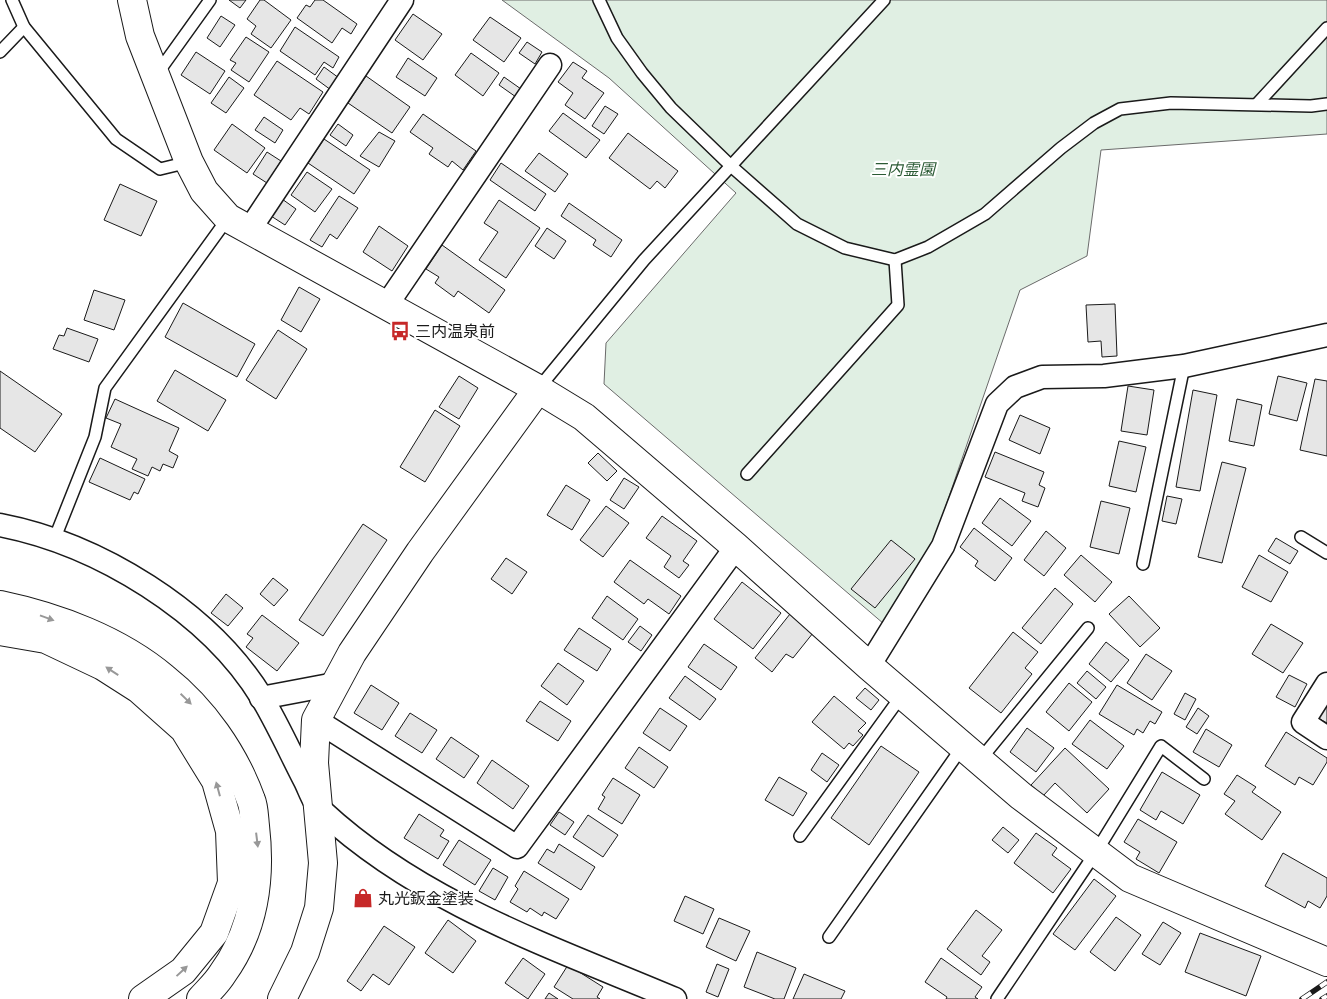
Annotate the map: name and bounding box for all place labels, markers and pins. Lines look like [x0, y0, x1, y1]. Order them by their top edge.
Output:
bus stop icon: 三内温泉前 [389, 320, 411, 342]
place label: 三内温泉前 [415, 323, 495, 340]
shop icon: 丸光鈑金塗装 [352, 887, 374, 909]
place label: 丸光鈑金塗装 [378, 890, 474, 907]

